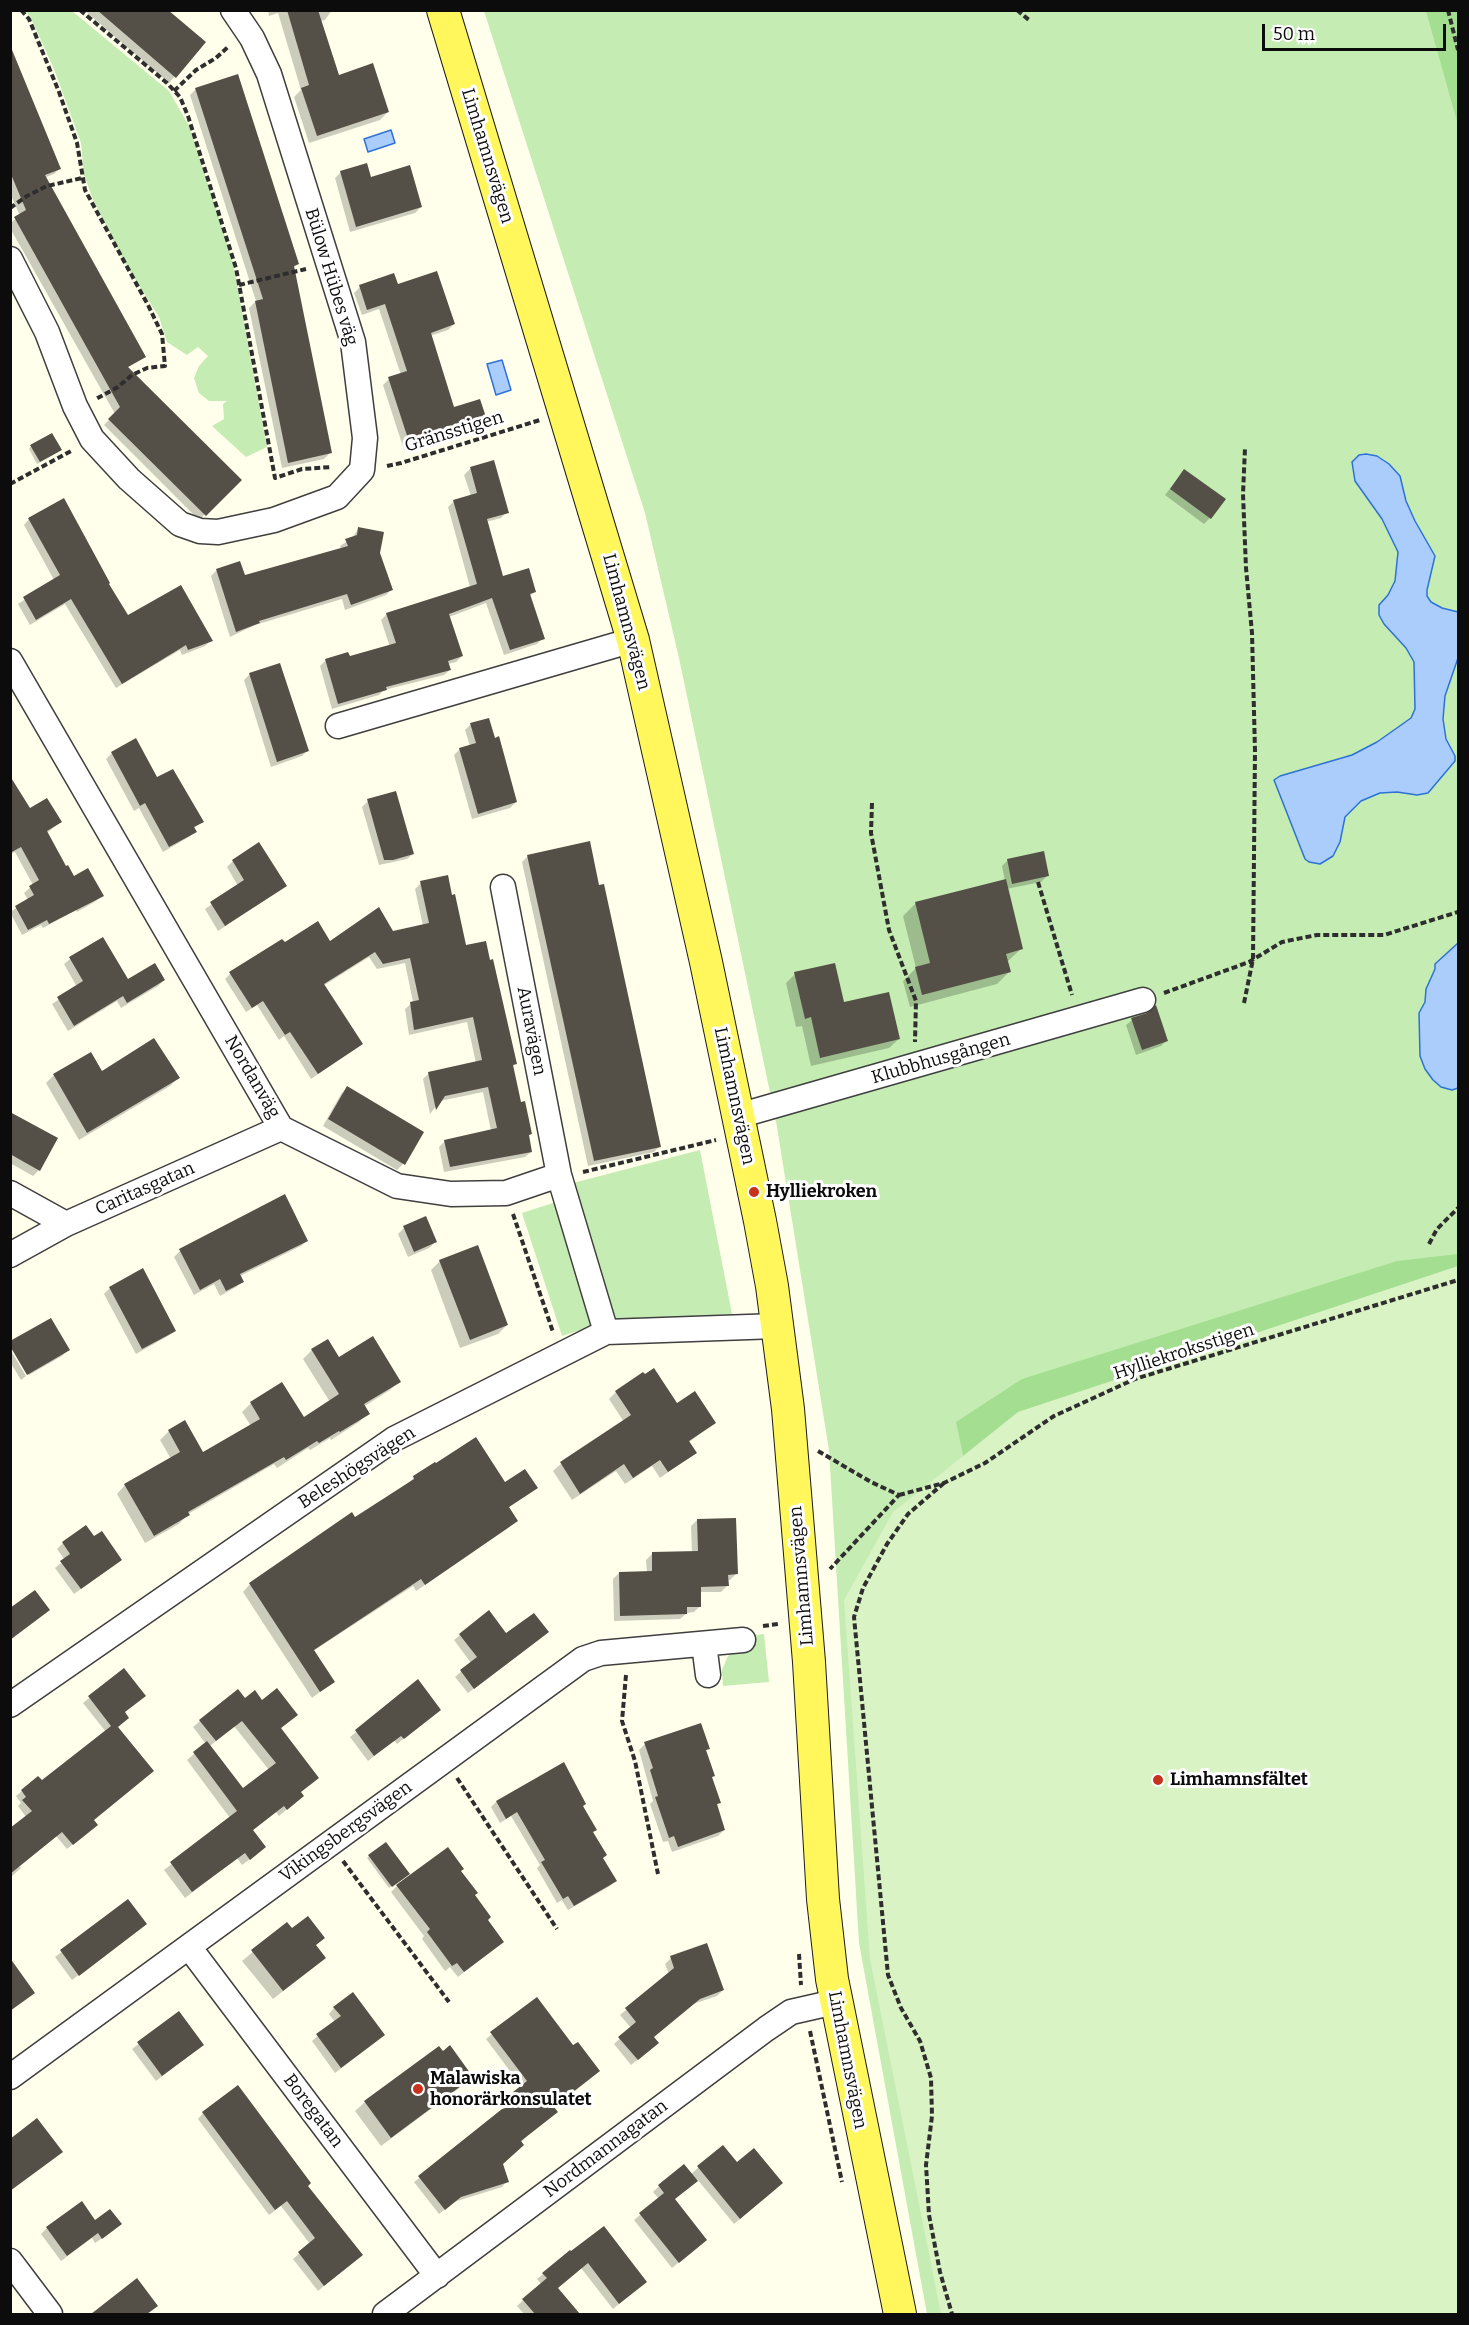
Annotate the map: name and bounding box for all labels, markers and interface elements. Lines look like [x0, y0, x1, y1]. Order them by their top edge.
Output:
scale bar [1265, 12, 1450, 50]
text: 50 m [1273, 23, 1315, 45]
street label: Limhamnsvägen [456, 86, 518, 226]
street label: Bülow Hübes väg [300, 206, 362, 348]
street label: Gränsstigen [402, 407, 506, 457]
street label: Limhamnsvägen [597, 552, 655, 692]
street label: Auravägen [512, 985, 550, 1077]
street label: Limhamnsvägen [709, 1025, 759, 1167]
street label: Klubbhusgången [869, 1029, 1013, 1089]
street label: Nordanväg [220, 1032, 284, 1122]
street label: Caritasgatan [92, 1158, 198, 1220]
place label: Hylliekroken [766, 1181, 877, 1203]
marker: Hylliekroken [747, 1185, 761, 1199]
street label: Hylliekroksstigen [1111, 1319, 1257, 1385]
street label: Beleshögsvägen [295, 1422, 419, 1514]
street label: Limhamnsvägen [785, 1505, 819, 1647]
place label: Limhamnsfältet [1170, 1769, 1308, 1791]
marker: Limhamnsfältet [1151, 1773, 1165, 1787]
street label: Vikingsbergsvägen [276, 1777, 416, 1887]
street label: Limhamnsvägen [823, 1989, 871, 2131]
place label: Malawiska honorärkonsulatet [430, 2068, 592, 2110]
street label: Boregatan [278, 2070, 348, 2152]
marker: Malawiska honorärkonsulatet [411, 2082, 425, 2096]
street label: Nordmannagatan [540, 2095, 672, 2203]

